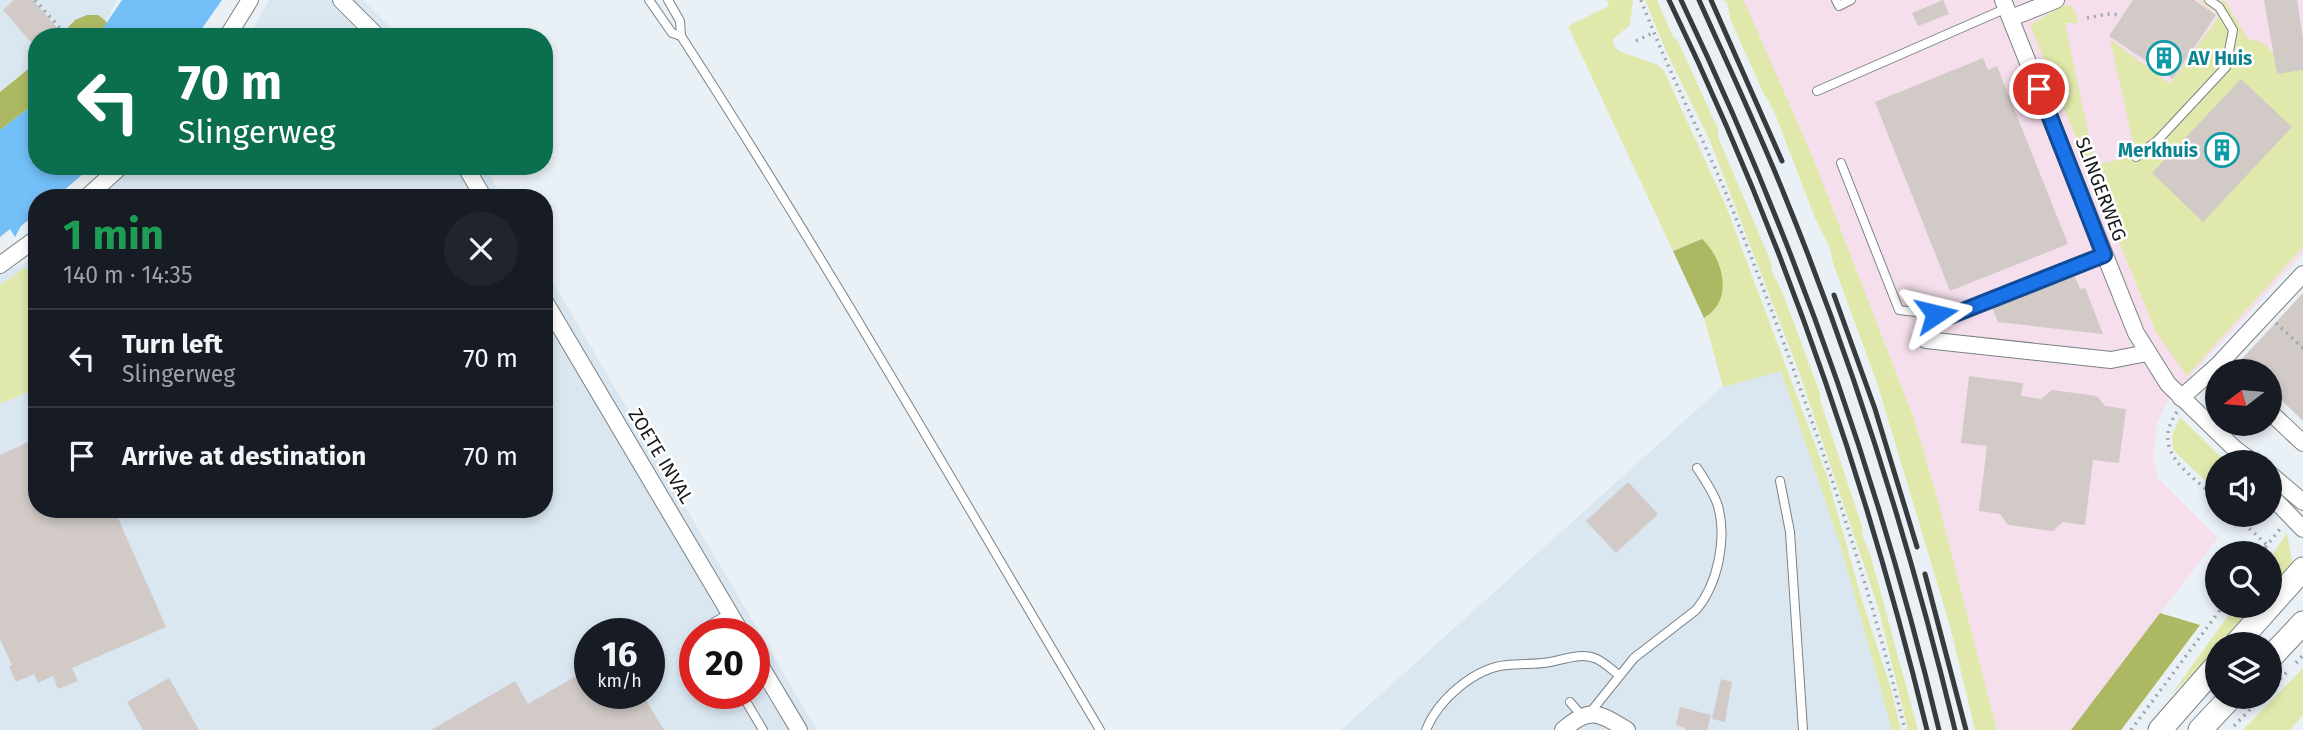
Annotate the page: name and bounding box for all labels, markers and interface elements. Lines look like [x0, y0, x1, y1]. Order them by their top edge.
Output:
building icon: AV Huis [2145, 39, 2183, 77]
place label: AV Huis [2187, 47, 2252, 70]
text: 70 m [178, 53, 282, 112]
icon: left [63, 56, 154, 147]
pin [2009, 59, 2069, 119]
icon: arrive [2020, 70, 2058, 108]
text: Slingerweg [178, 113, 336, 151]
building icon: Merkhuis [2203, 131, 2241, 169]
street label: SLINGERWEG [2071, 134, 2131, 244]
place label: Merkhuis [2118, 139, 2198, 162]
text: 1 min [63, 210, 164, 260]
button: close [444, 212, 518, 286]
text: 140 m · 14:35 [63, 261, 192, 289]
position arrow [1899, 277, 1973, 351]
text: Turn left [122, 329, 223, 360]
icon: left [63, 339, 101, 377]
text: 70 m [463, 343, 518, 374]
north arrow [2205, 359, 2282, 436]
map controls [2205, 359, 2282, 709]
text: Slingerweg [122, 360, 235, 388]
street label: ZOETE INVAL [624, 404, 699, 508]
icon: arrive [63, 437, 101, 475]
text: Arrive at destination [122, 441, 366, 472]
text: 70 m [463, 441, 518, 472]
button: sound [2205, 450, 2282, 527]
button: search [2205, 541, 2282, 618]
speed limit sign: 20 [679, 618, 770, 709]
button: layers [2205, 632, 2282, 709]
text: 16 [602, 633, 637, 675]
text: km/h [597, 670, 642, 692]

